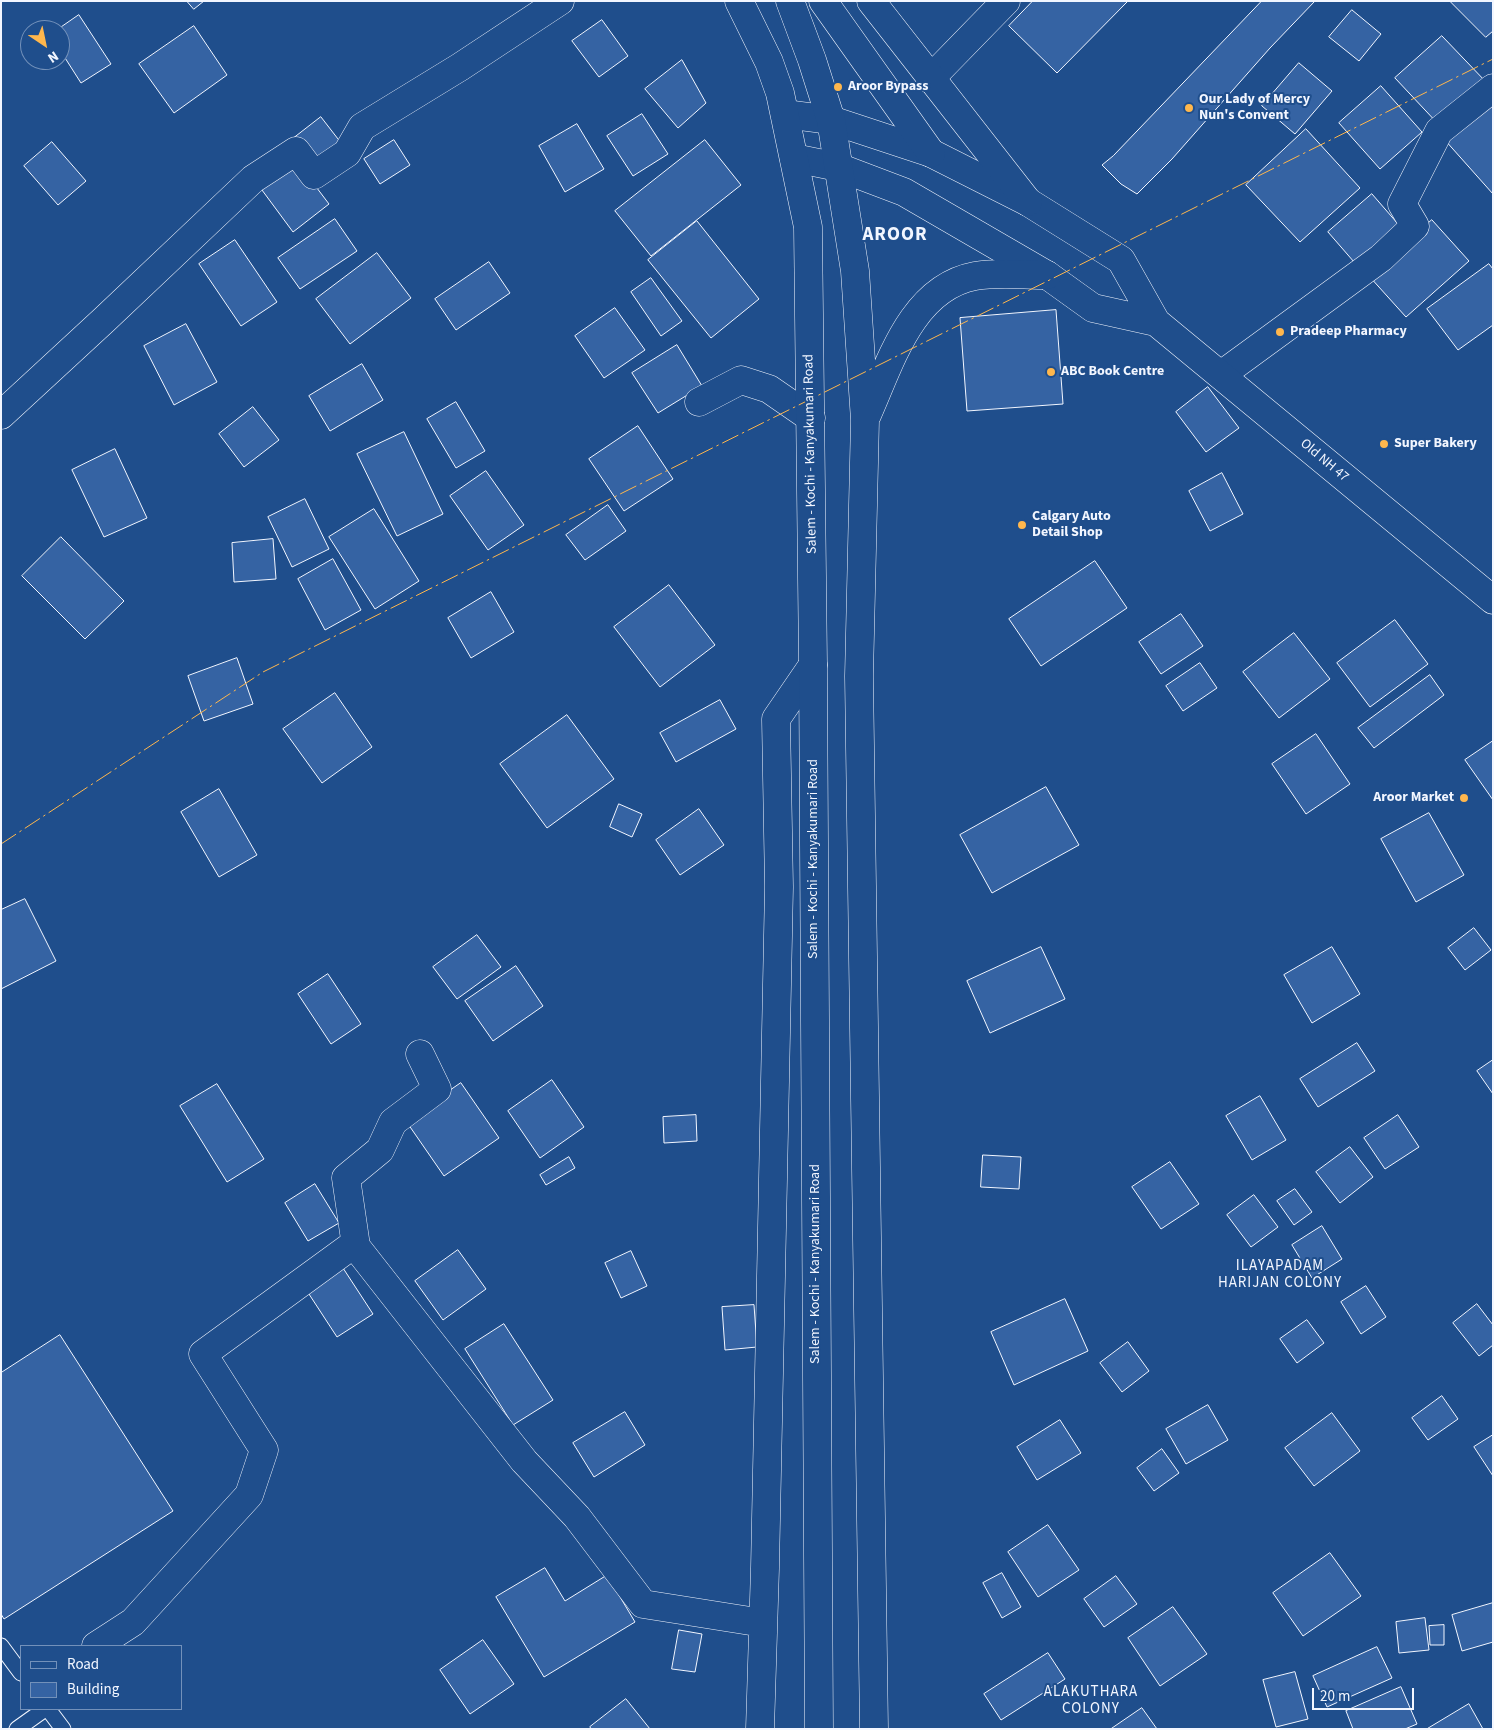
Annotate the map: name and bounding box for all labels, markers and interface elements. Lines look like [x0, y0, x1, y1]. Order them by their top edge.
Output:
north arrow [20, 20, 70, 70]
text: N [43, 46, 62, 68]
place label: Aroor Bypass [848, 79, 929, 95]
marker: Aroor Bypass [832, 81, 844, 93]
place label: Our Lady of Mercy Nun's Convent [1199, 92, 1310, 124]
marker: Our Lady of Mercy Nun's Convent [1183, 102, 1195, 114]
district label: AROOR [862, 225, 928, 247]
place label: Pradeep Pharmacy [1290, 324, 1407, 340]
marker: Pradeep Pharmacy [1274, 326, 1286, 338]
street label: Salem - Kochi - Kanyakumari Road [801, 354, 821, 554]
place label: ABC Book Centre [1061, 364, 1164, 380]
marker: ABC Book Centre [1045, 366, 1057, 378]
street label: Old NH 47 [1296, 436, 1352, 486]
place label: Super Bakery [1394, 436, 1477, 452]
marker: Super Bakery [1378, 438, 1390, 450]
place label: Calgary Auto Detail Shop [1032, 509, 1111, 542]
marker: Calgary Auto Detail Shop [1016, 519, 1028, 531]
street label: Salem - Kochi - Kanyakumari Road [806, 759, 822, 959]
place label: Aroor Market [1373, 790, 1454, 806]
marker: Aroor Market [1458, 792, 1470, 804]
street label: Salem - Kochi - Kanyakumari Road [808, 1164, 824, 1364]
district label: ILAYAPADAM HARIJAN COLONY [1216, 1258, 1344, 1293]
legend [20, 1645, 182, 1710]
text: Road [67, 1654, 99, 1675]
scale bar [1314, 1678, 1416, 1710]
text: Building [67, 1679, 119, 1700]
district label: ALAKUTHARA COLONY [1043, 1684, 1139, 1719]
text: 20 m [1320, 1686, 1350, 1707]

